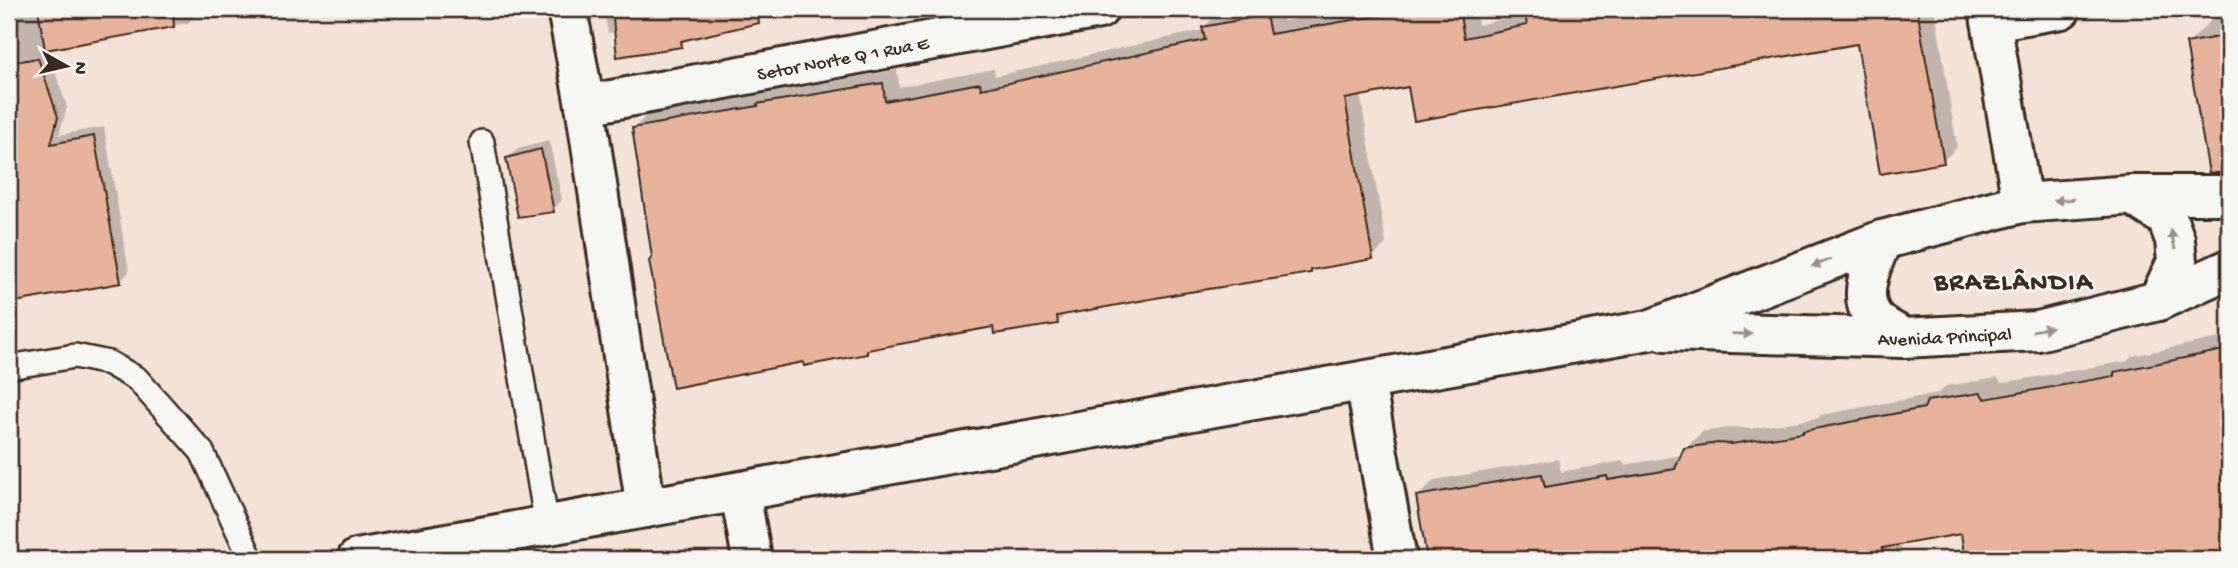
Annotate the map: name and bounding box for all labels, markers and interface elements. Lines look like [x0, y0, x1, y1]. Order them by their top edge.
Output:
north arrow [32, 32, 102, 102]
street label: Setor Norte Q 1 Rua E [756, 33, 932, 88]
text: N [67, 60, 92, 76]
one-way arrow [2053, 194, 2075, 205]
one-way arrow [2168, 229, 2179, 251]
one-way arrow [1811, 258, 1832, 269]
district label: BRAZLÂNDIA [1933, 268, 2094, 300]
street label: Avenida Principal [1878, 324, 2012, 353]
one-way arrow [2031, 324, 2053, 335]
one-way arrow [1731, 329, 1753, 340]

